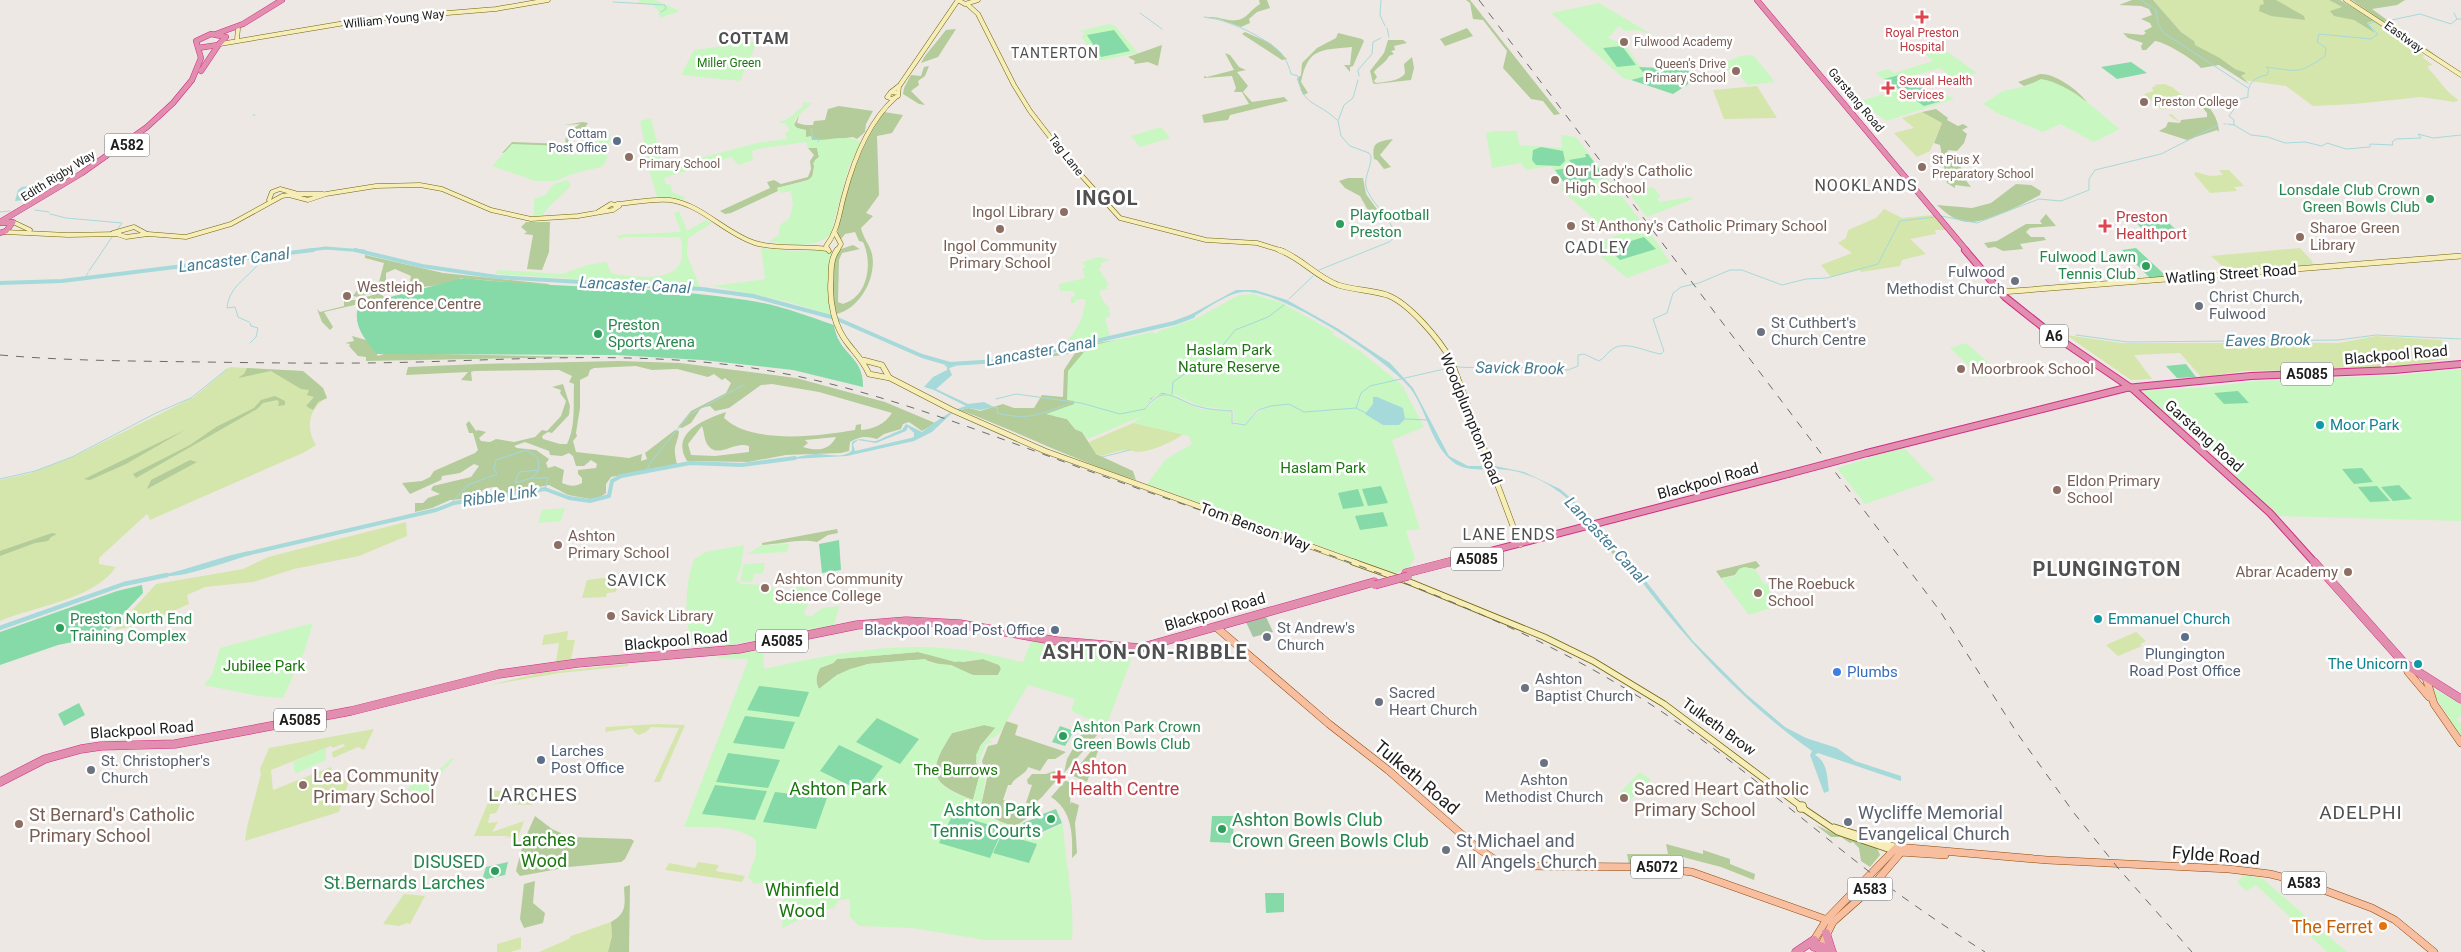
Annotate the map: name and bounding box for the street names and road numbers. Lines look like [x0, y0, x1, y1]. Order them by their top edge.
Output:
street label: William Young Way [343, 7, 446, 31]
street label: Eastway [2382, 18, 2426, 56]
street label: Garstang Road [1825, 65, 1887, 135]
street label: Tag Lane [1045, 131, 1087, 179]
road number: A582 [104, 134, 150, 156]
street label: Edith Rigby Way [18, 147, 98, 204]
street label: Watling Street Road [2165, 260, 2297, 288]
road number: A6 [2040, 324, 2068, 348]
street label: Blackpool Road [2343, 342, 2449, 368]
street label: Woodplumpton Road [1436, 351, 1506, 487]
road number: A5085 [2281, 362, 2333, 386]
street label: Garstang Road [2161, 396, 2247, 476]
street label: Blackpool Road [1655, 459, 1761, 503]
street label: Tom Benson Way [1198, 499, 1312, 555]
road number: A5085 [1451, 548, 1503, 570]
street label: Blackpool Road [1163, 589, 1267, 635]
street label: Blackpool Road [623, 628, 729, 654]
road number: A5085 [756, 630, 808, 652]
street label: Tulketh Brow [1679, 694, 1759, 760]
road number: A5085 [274, 708, 326, 732]
street label: Blackpool Road [90, 717, 194, 743]
street label: Tulketh Road [1370, 735, 1464, 819]
street label: Fylde Road [2171, 841, 2261, 869]
road number: A5072 [1631, 856, 1683, 879]
road number: A583 [2282, 871, 2326, 894]
road number: A583 [1848, 878, 1892, 901]

